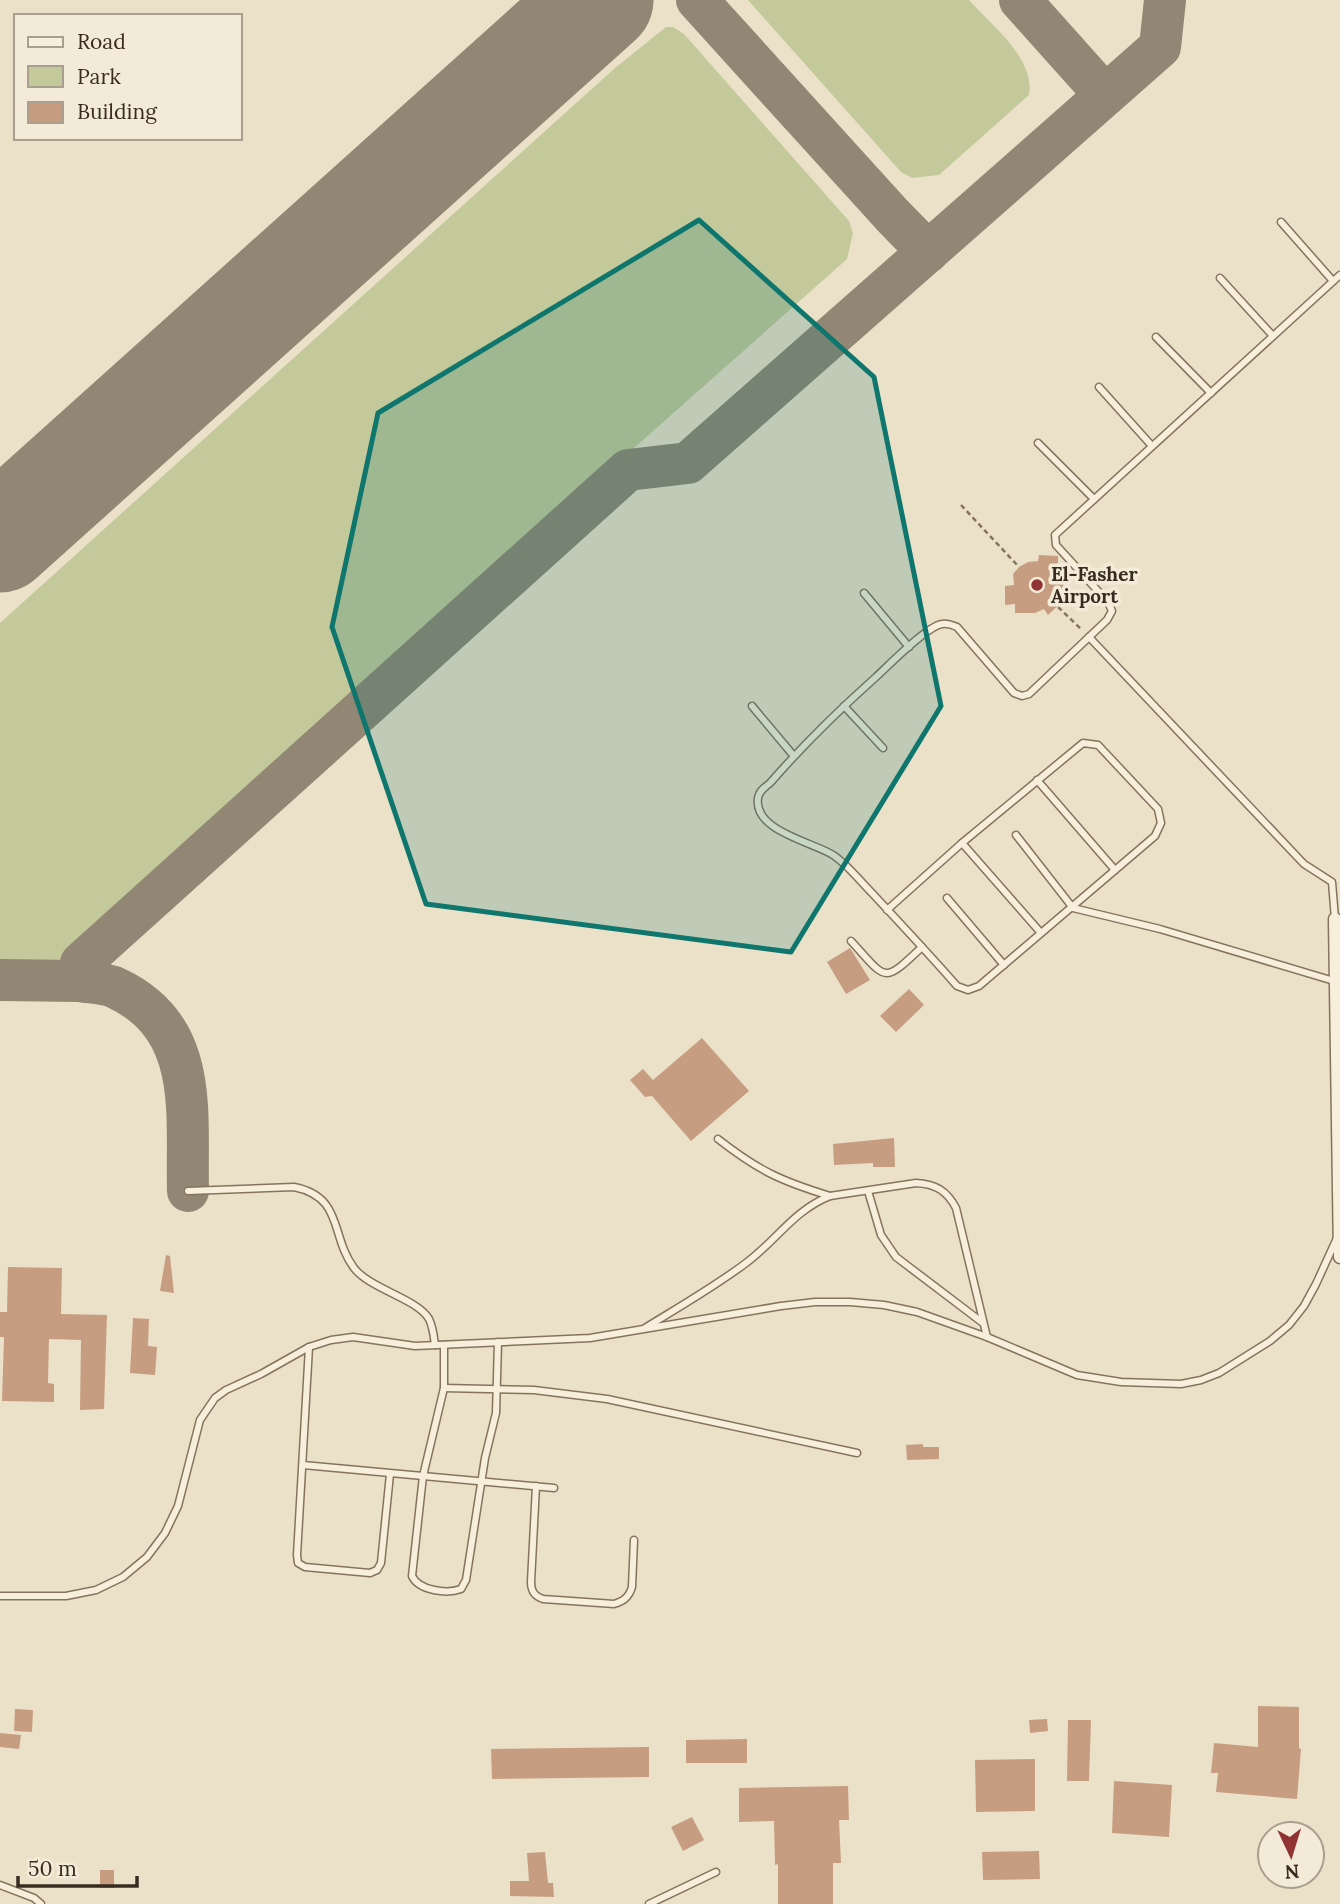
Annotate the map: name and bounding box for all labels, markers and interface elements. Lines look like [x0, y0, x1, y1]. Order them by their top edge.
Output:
legend [14, 14, 242, 140]
text: Road [77, 28, 126, 55]
text: Park [77, 63, 121, 90]
text: Building [77, 98, 157, 125]
place label: El-Fasher Airport [1051, 562, 1138, 608]
marker: El-Fasher Airport [1029, 577, 1045, 593]
north arrow [1256, 1820, 1326, 1890]
scale bar [18, 1844, 136, 1888]
text: 50 m [28, 1855, 77, 1882]
text: N [1284, 1859, 1300, 1884]

